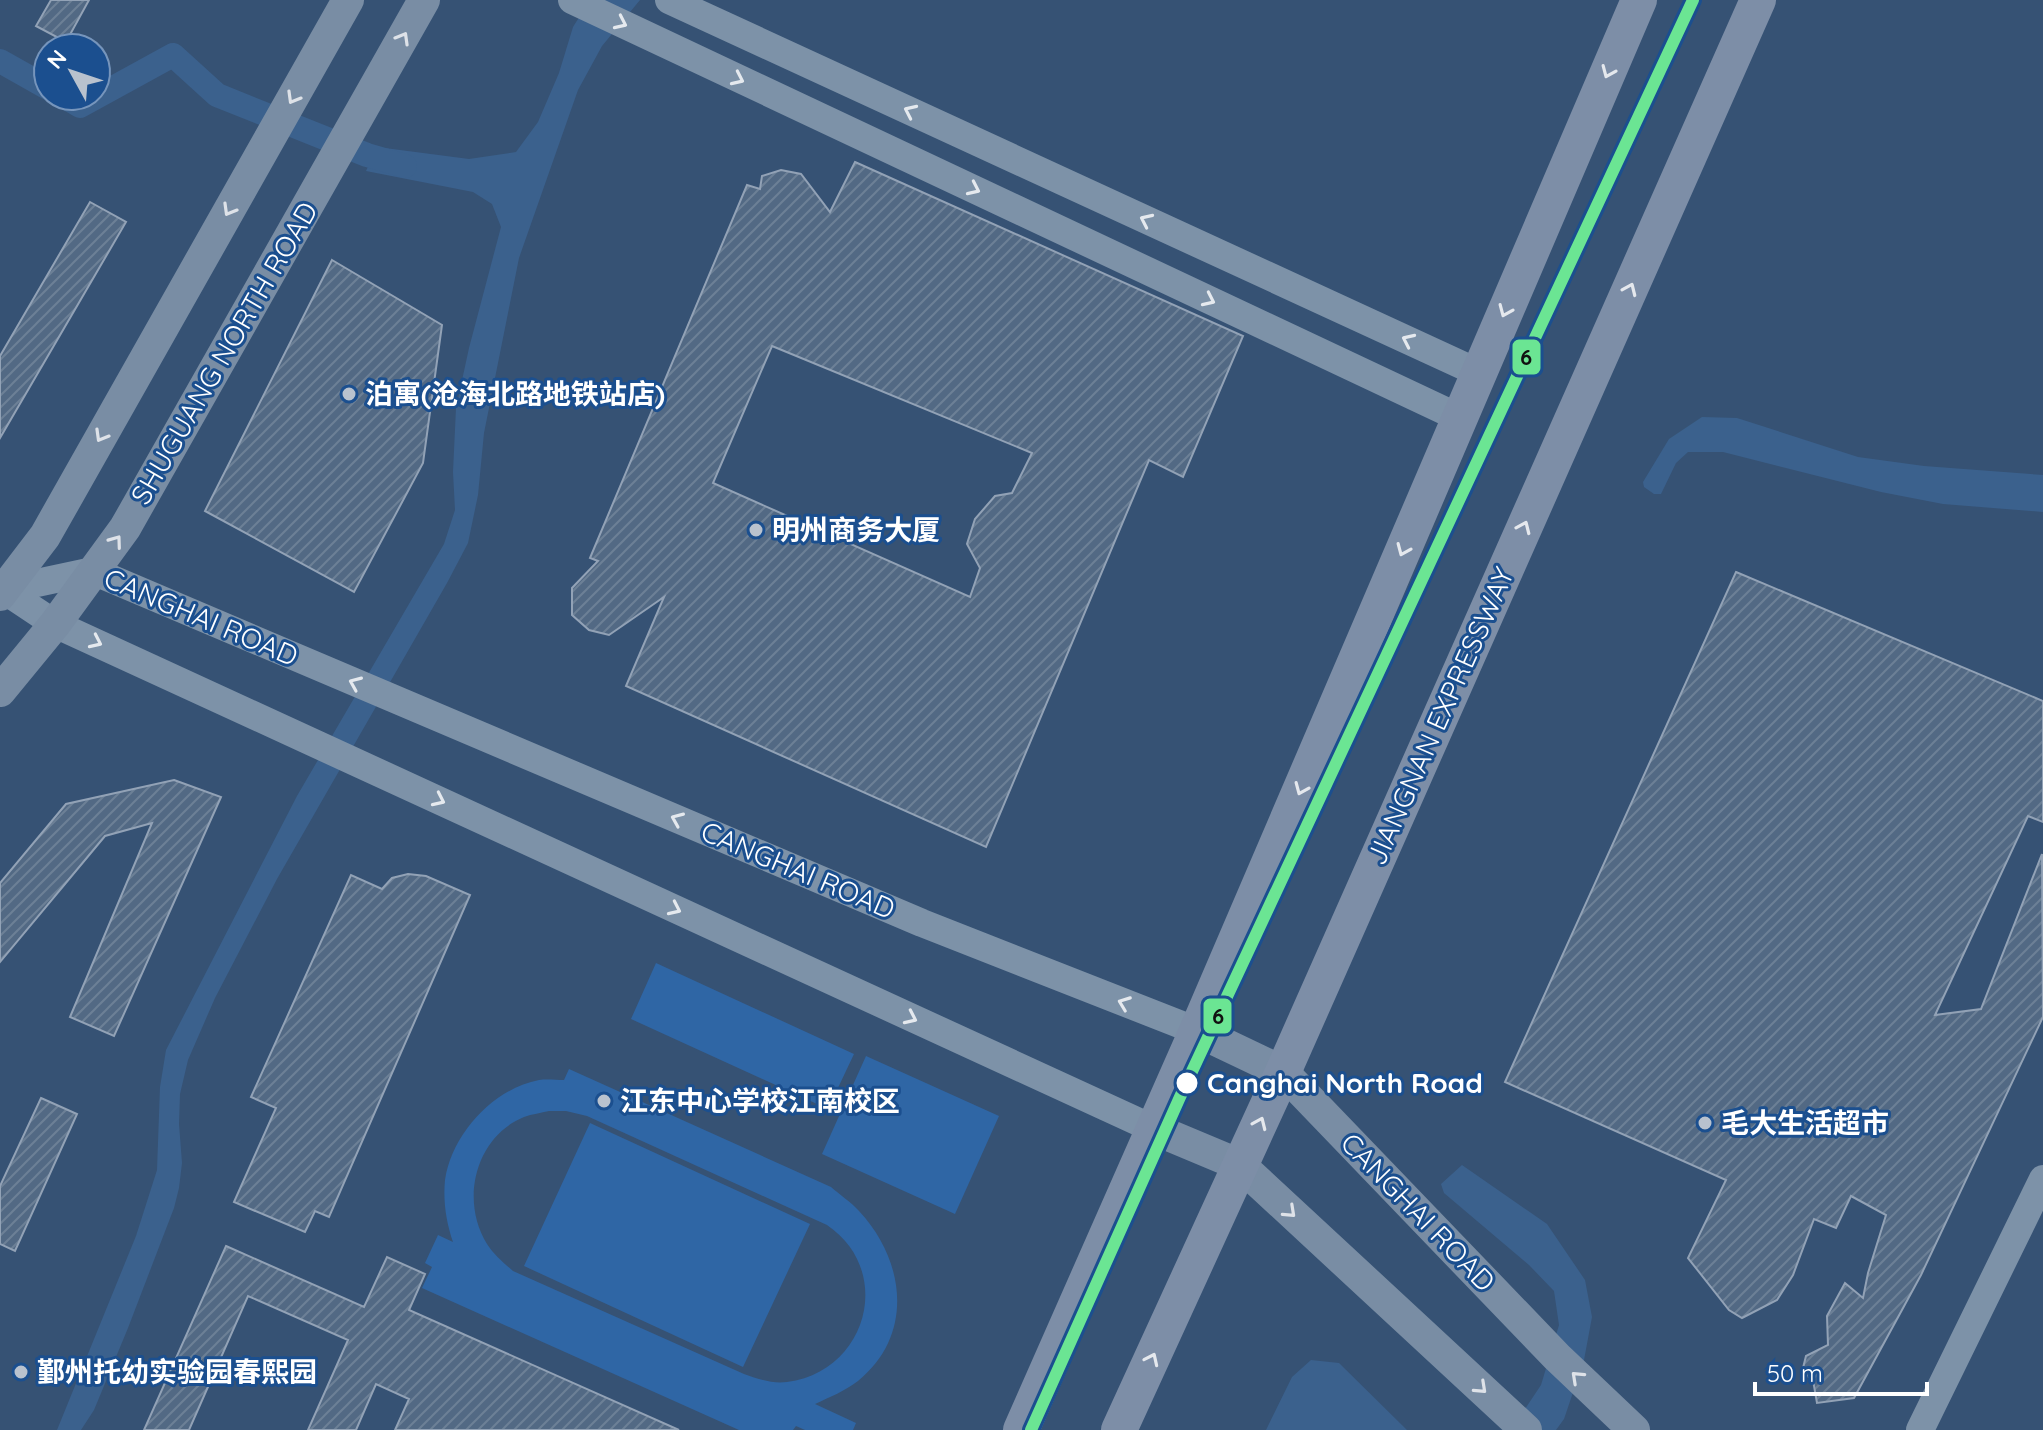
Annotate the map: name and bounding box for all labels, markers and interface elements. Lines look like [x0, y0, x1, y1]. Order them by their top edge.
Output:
one-way arrow [612, 13, 627, 29]
north arrow [32, 32, 112, 112]
one-way arrow [393, 32, 409, 47]
text: N [41, 44, 73, 74]
one-way arrow [1601, 64, 1617, 78]
one-way arrow [730, 69, 745, 85]
one-way arrow [287, 89, 303, 103]
one-way arrow [904, 105, 918, 121]
one-way arrow [965, 179, 980, 195]
street label: SHUGUANG NORTH ROAD [123, 195, 325, 510]
one-way arrow [223, 201, 239, 215]
one-way arrow [1140, 214, 1155, 230]
one-way arrow [1620, 283, 1636, 297]
one-way arrow [1201, 290, 1215, 306]
one-way arrow [1499, 303, 1515, 317]
one-way arrow [1402, 334, 1416, 350]
line badge: 6 [1511, 338, 1542, 376]
text: 6 [1520, 343, 1532, 371]
place label: 泊寓(沧海北路地铁站店) [365, 376, 665, 411]
marker: 泊寓(沧海北路地铁站店) [340, 385, 358, 403]
one-way arrow [95, 427, 111, 442]
place label: 明州商务大厦 [772, 512, 940, 547]
marker: 明州商务大厦 [747, 521, 765, 539]
one-way arrow [1515, 521, 1531, 535]
one-way arrow [106, 535, 121, 549]
one-way arrow [1397, 542, 1413, 556]
street label: CANGHAI ROAD [99, 560, 303, 673]
street label: JIANGNAN EXPRESSWAY [1358, 561, 1521, 870]
one-way arrow [88, 633, 102, 649]
one-way arrow [349, 676, 363, 692]
one-way arrow [1294, 781, 1310, 795]
one-way arrow [431, 790, 445, 806]
one-way arrow [670, 812, 685, 828]
street label: CANGHAI ROAD [696, 813, 900, 926]
one-way arrow [667, 899, 682, 915]
one-way arrow [1118, 996, 1132, 1013]
line badge: 6 [1202, 997, 1233, 1035]
text: 6 [1212, 1002, 1224, 1030]
one-way arrow [903, 1008, 918, 1024]
place label: Canghai North Road [1207, 1065, 1483, 1100]
marker: Canghai North Road [1174, 1070, 1200, 1096]
place label: 江东中心学校江南校区 [620, 1083, 900, 1118]
marker: 江东中心学校江南校区 [595, 1092, 613, 1110]
place label: 毛大生活超市 [1721, 1105, 1889, 1140]
marker: 毛大生活超市 [1696, 1114, 1714, 1132]
one-way arrow [1250, 1116, 1266, 1131]
street label: CANGHAI ROAD [1334, 1125, 1503, 1298]
one-way arrow [1281, 1202, 1296, 1216]
scale bar [1755, 1346, 1927, 1396]
one-way arrow [1142, 1353, 1158, 1367]
place label: 鄞州托幼实验园春熙园 [37, 1354, 317, 1389]
text: 50 m [1767, 1358, 1823, 1388]
marker: 鄞州托幼实验园春熙园 [12, 1363, 30, 1381]
one-way arrow [1572, 1371, 1586, 1386]
one-way arrow [1472, 1379, 1486, 1394]

